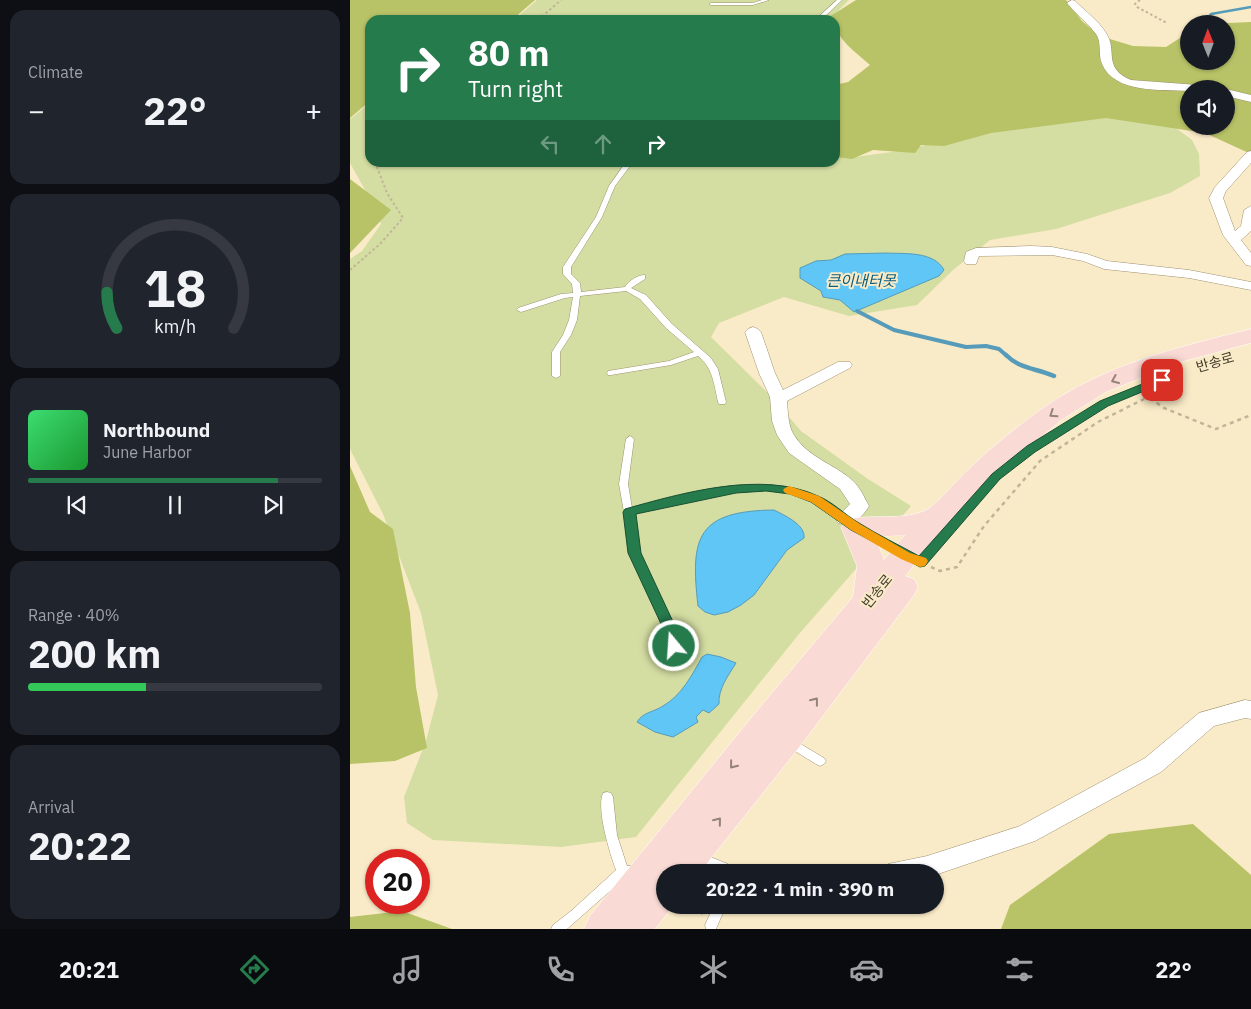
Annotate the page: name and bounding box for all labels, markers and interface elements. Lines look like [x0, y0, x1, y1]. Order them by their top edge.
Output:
north arrow [1180, 15, 1235, 70]
map controls [1180, 15, 1235, 135]
text: 80 m [468, 30, 550, 76]
icon: right [385, 35, 450, 100]
text: Climate [28, 62, 83, 82]
text: Turn right [468, 74, 563, 103]
button: sound [1180, 80, 1235, 135]
text: 22° [143, 86, 207, 135]
text: − [28, 92, 45, 129]
text: + [305, 92, 322, 129]
icon: left [536, 130, 564, 158]
icon: ahead [589, 130, 617, 158]
icon: right [642, 130, 670, 158]
text: 18 [144, 254, 206, 321]
water label: 큰이내터못 [826, 271, 897, 290]
text: km/h [154, 315, 196, 338]
street label: 반송로 [1194, 348, 1236, 376]
pin [1141, 359, 1183, 401]
icon: arrive [1148, 366, 1176, 394]
one-way arrow [1111, 374, 1120, 384]
one-way arrow [1049, 408, 1058, 417]
text: Northbound [103, 418, 210, 442]
text: June Harbor [103, 442, 192, 462]
icon: previous [63, 491, 91, 519]
icon: pause [161, 491, 189, 519]
icon: next [259, 491, 287, 519]
street label: 반송로 [858, 570, 896, 612]
text: Range · 40% [28, 605, 120, 625]
position arrow [647, 619, 699, 671]
text: 200 km [28, 629, 161, 678]
one-way arrow [809, 698, 817, 707]
one-way arrow [730, 760, 739, 769]
text: Arrival [28, 797, 75, 817]
one-way arrow [713, 818, 721, 827]
text: 20:22 [28, 821, 132, 870]
speed limit sign: 20 [365, 849, 430, 914]
text: 20:22 · 1 min · 390 m [706, 877, 894, 901]
icon: directions [237, 952, 272, 987]
icon: music [390, 952, 425, 987]
icon: phone [543, 952, 578, 987]
icon: climate [696, 952, 731, 987]
icon: car [849, 952, 884, 987]
icon: filters [1002, 952, 1037, 987]
text: 20:21 [59, 955, 119, 984]
text: 22° [1155, 955, 1192, 984]

